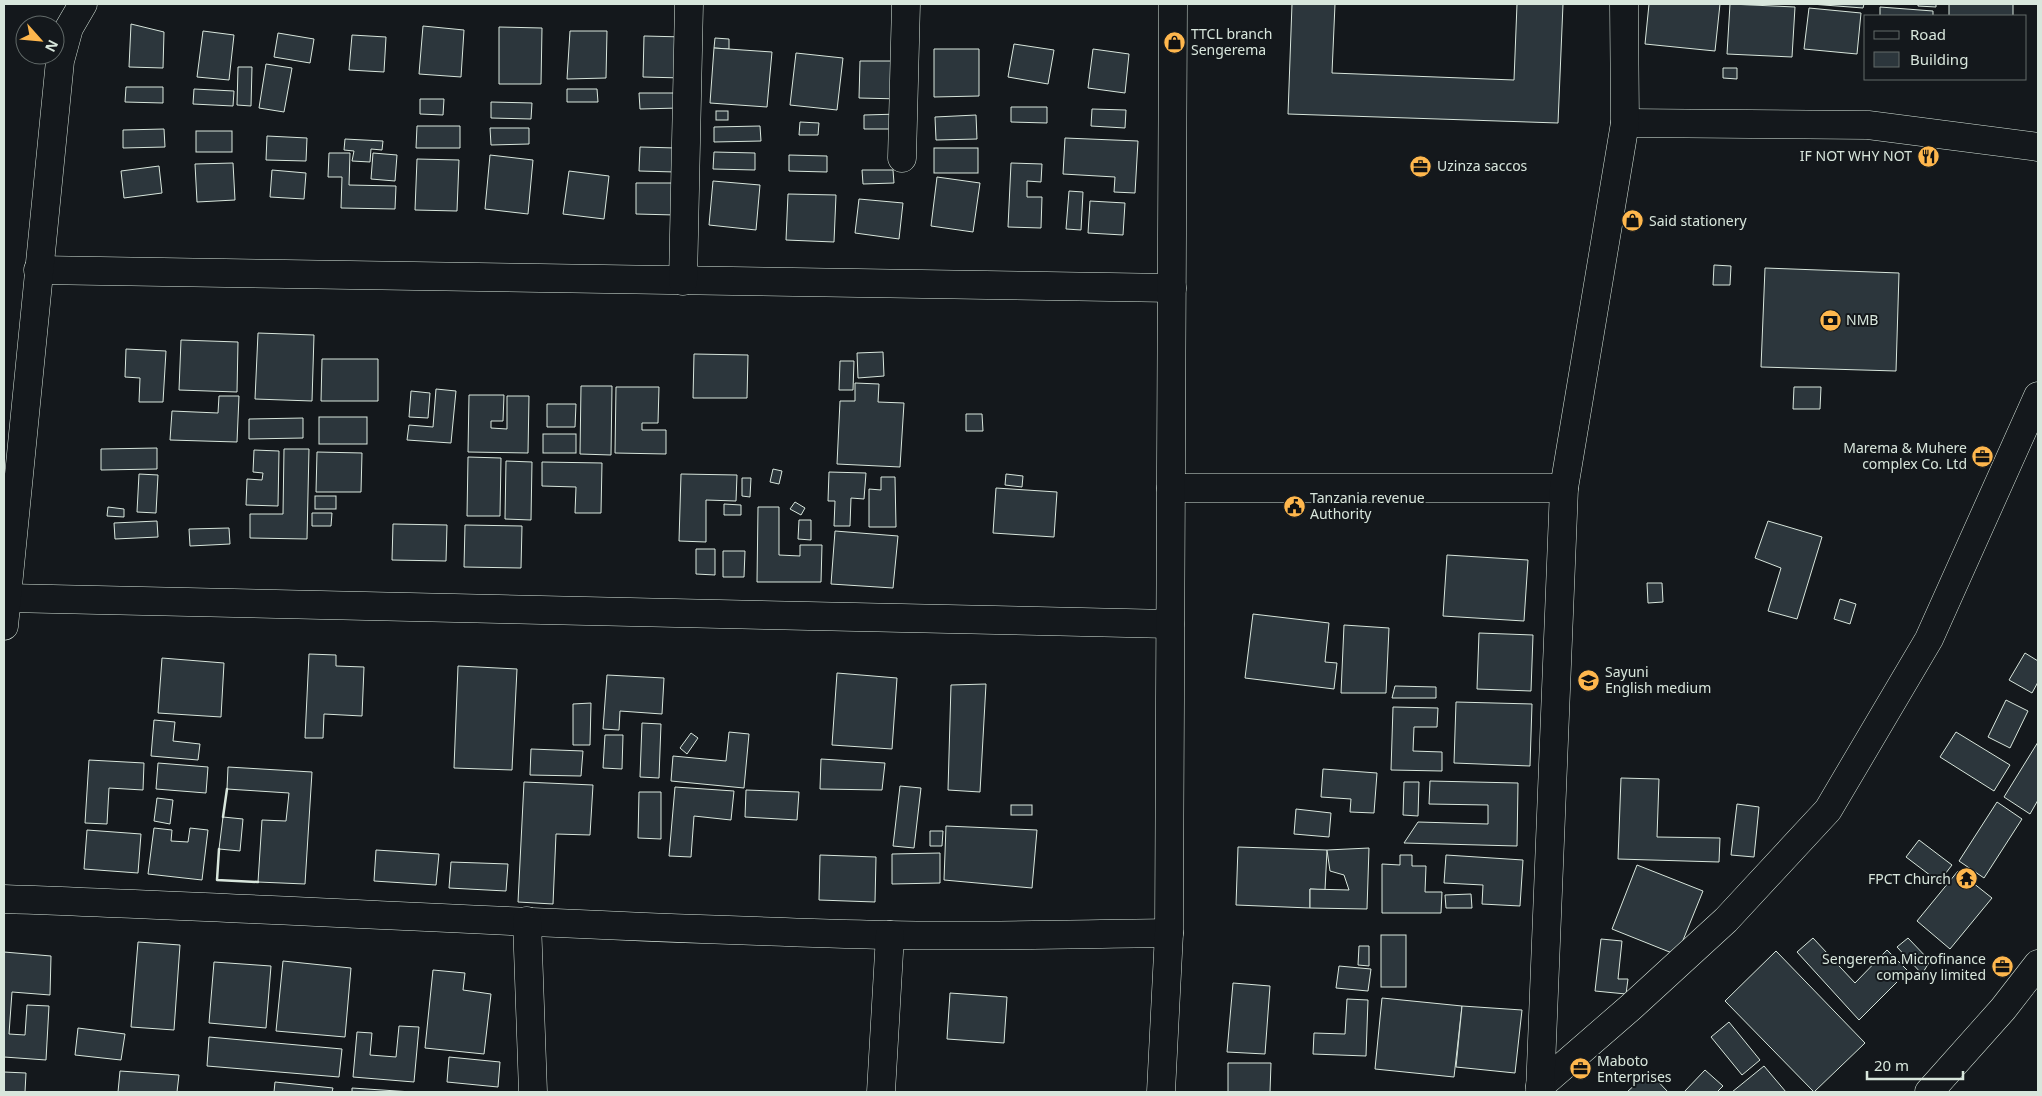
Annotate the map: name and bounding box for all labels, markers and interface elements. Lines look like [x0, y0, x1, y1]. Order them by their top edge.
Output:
north arrow [15, 15, 65, 65]
legend [1864, 15, 2027, 80]
place label: TTCL branch Sengerema [1191, 24, 1272, 59]
text: Road [1910, 24, 1946, 44]
shop icon: TTCL branch Sengerema [1163, 30, 1187, 54]
text: N [41, 37, 63, 56]
text: Building [1910, 49, 1968, 69]
restaurant icon: IF NOT WHY NOT [1916, 144, 1940, 168]
place label: IF NOT WHY NOT [1800, 146, 1912, 165]
office icon: Uzinza saccos [1409, 154, 1433, 178]
place label: Uzinza saccos [1437, 156, 1528, 175]
shop icon: Said stationery [1621, 209, 1645, 233]
place label: Said stationery [1649, 211, 1747, 230]
bank icon: NMB [1818, 308, 1842, 332]
place label: NMB [1846, 310, 1878, 329]
place label: Marema & Muhere complex Co. Ltd [1843, 438, 1967, 473]
office icon: Marema & Muhere complex Co. Ltd [1971, 444, 1995, 468]
place label: Tanzania revenue Authority [1310, 488, 1425, 523]
public building icon: Tanzania revenue Authority [1282, 494, 1306, 518]
place label: Sayuni English medium [1605, 662, 1711, 697]
school or university icon: Sayuni English medium [1577, 668, 1601, 692]
temple icon: FPCT Church [1955, 867, 1979, 891]
place label: FPCT Church [1868, 869, 1951, 888]
place label: Sengerema Microfinance company limited [1822, 949, 1986, 984]
office icon: Sengerema Microfinance company limited [1990, 955, 2014, 979]
scale bar [1867, 1048, 1963, 1080]
place label: Maboto Enterprises [1597, 1051, 1672, 1086]
text: 20 m [1874, 1055, 1909, 1075]
office icon: Maboto Enterprises [1569, 1057, 1593, 1081]

